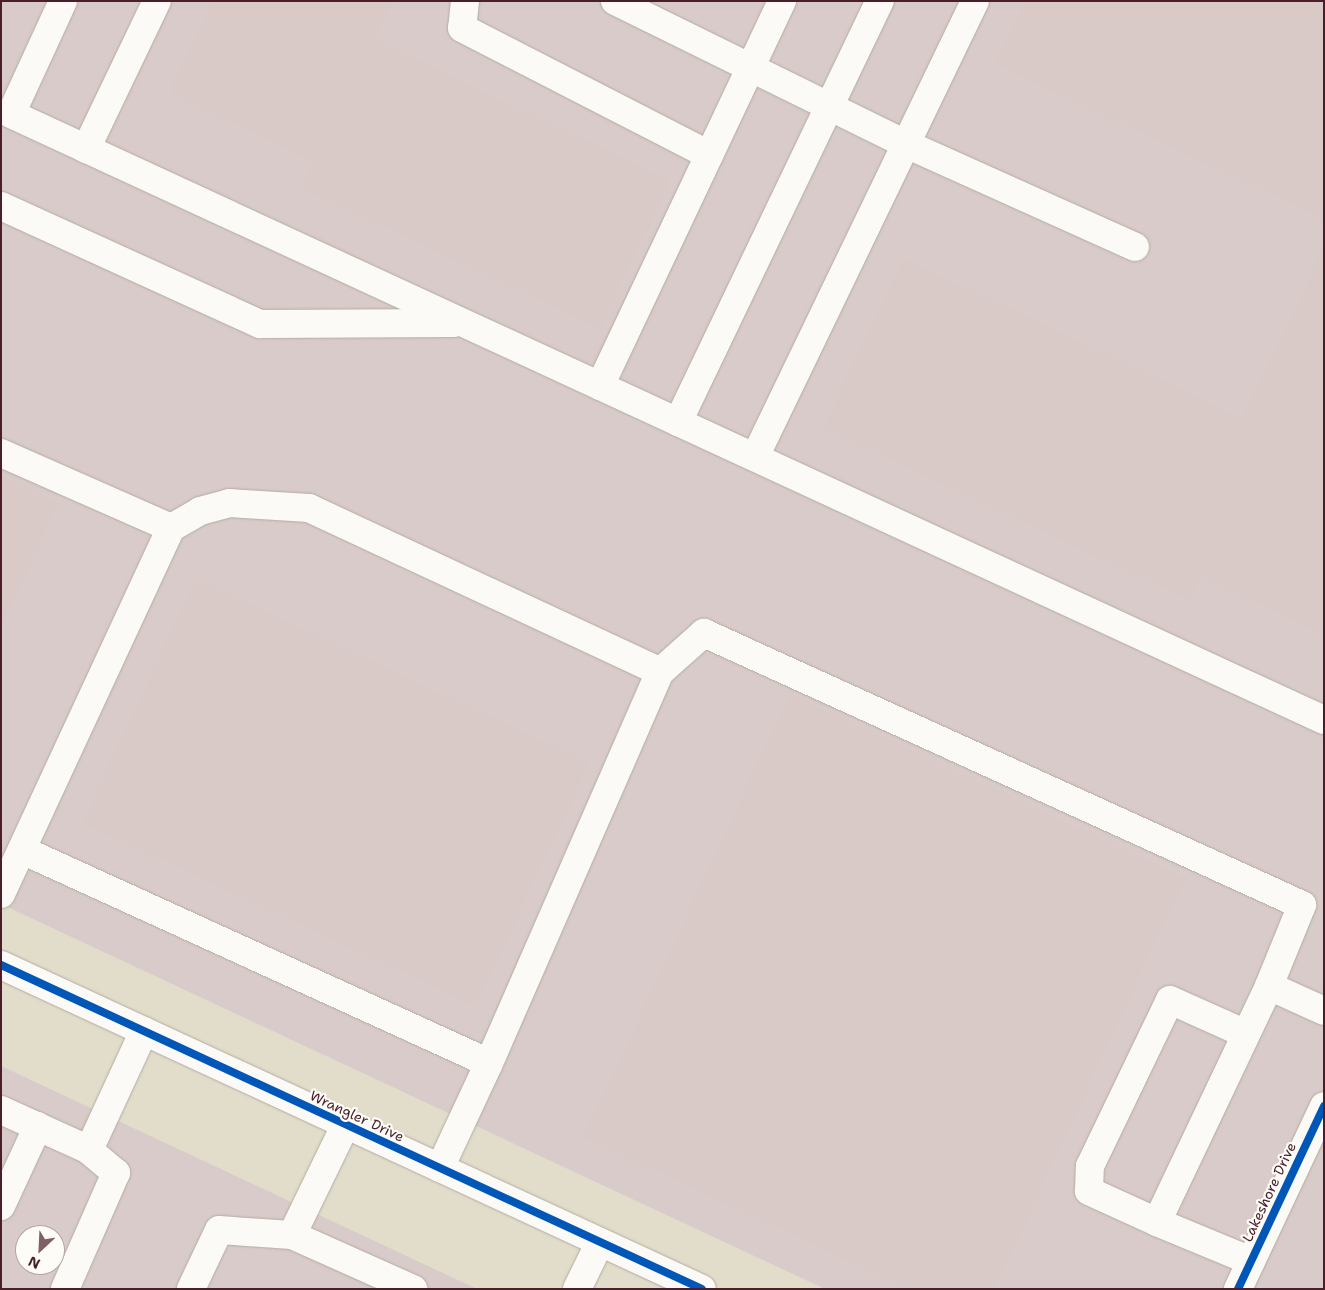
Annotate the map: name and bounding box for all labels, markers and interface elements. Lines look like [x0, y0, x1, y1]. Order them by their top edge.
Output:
street label: Wrangler Drive [307, 1087, 407, 1145]
street label: Lakeshore Drive [1239, 1140, 1299, 1244]
north arrow [15, 1225, 65, 1275]
text: N [25, 1252, 43, 1273]

